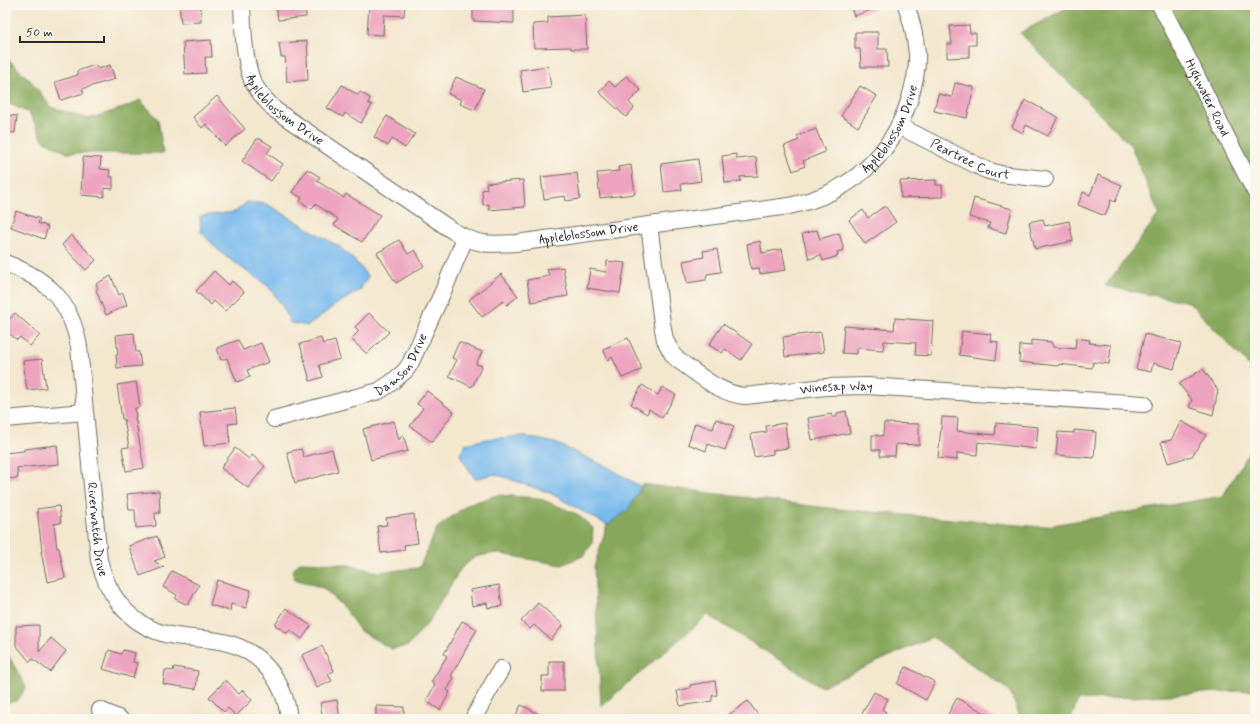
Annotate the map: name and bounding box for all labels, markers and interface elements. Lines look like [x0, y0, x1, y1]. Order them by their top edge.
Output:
scale bar [20, 18, 104, 44]
text: 50 m [26, 25, 53, 41]
street label: Highwater Road [1181, 56, 1234, 139]
street label: Appleblossom Drive [241, 72, 327, 149]
street label: Appleblossom Drive [858, 83, 922, 178]
street label: Peartree Court [928, 135, 1010, 183]
street label: Appleblossom Drive [538, 218, 640, 249]
street label: Damson Drive [371, 330, 431, 400]
street label: Winesap Way [799, 377, 873, 398]
street label: Riverwatch Drive [83, 482, 112, 579]

